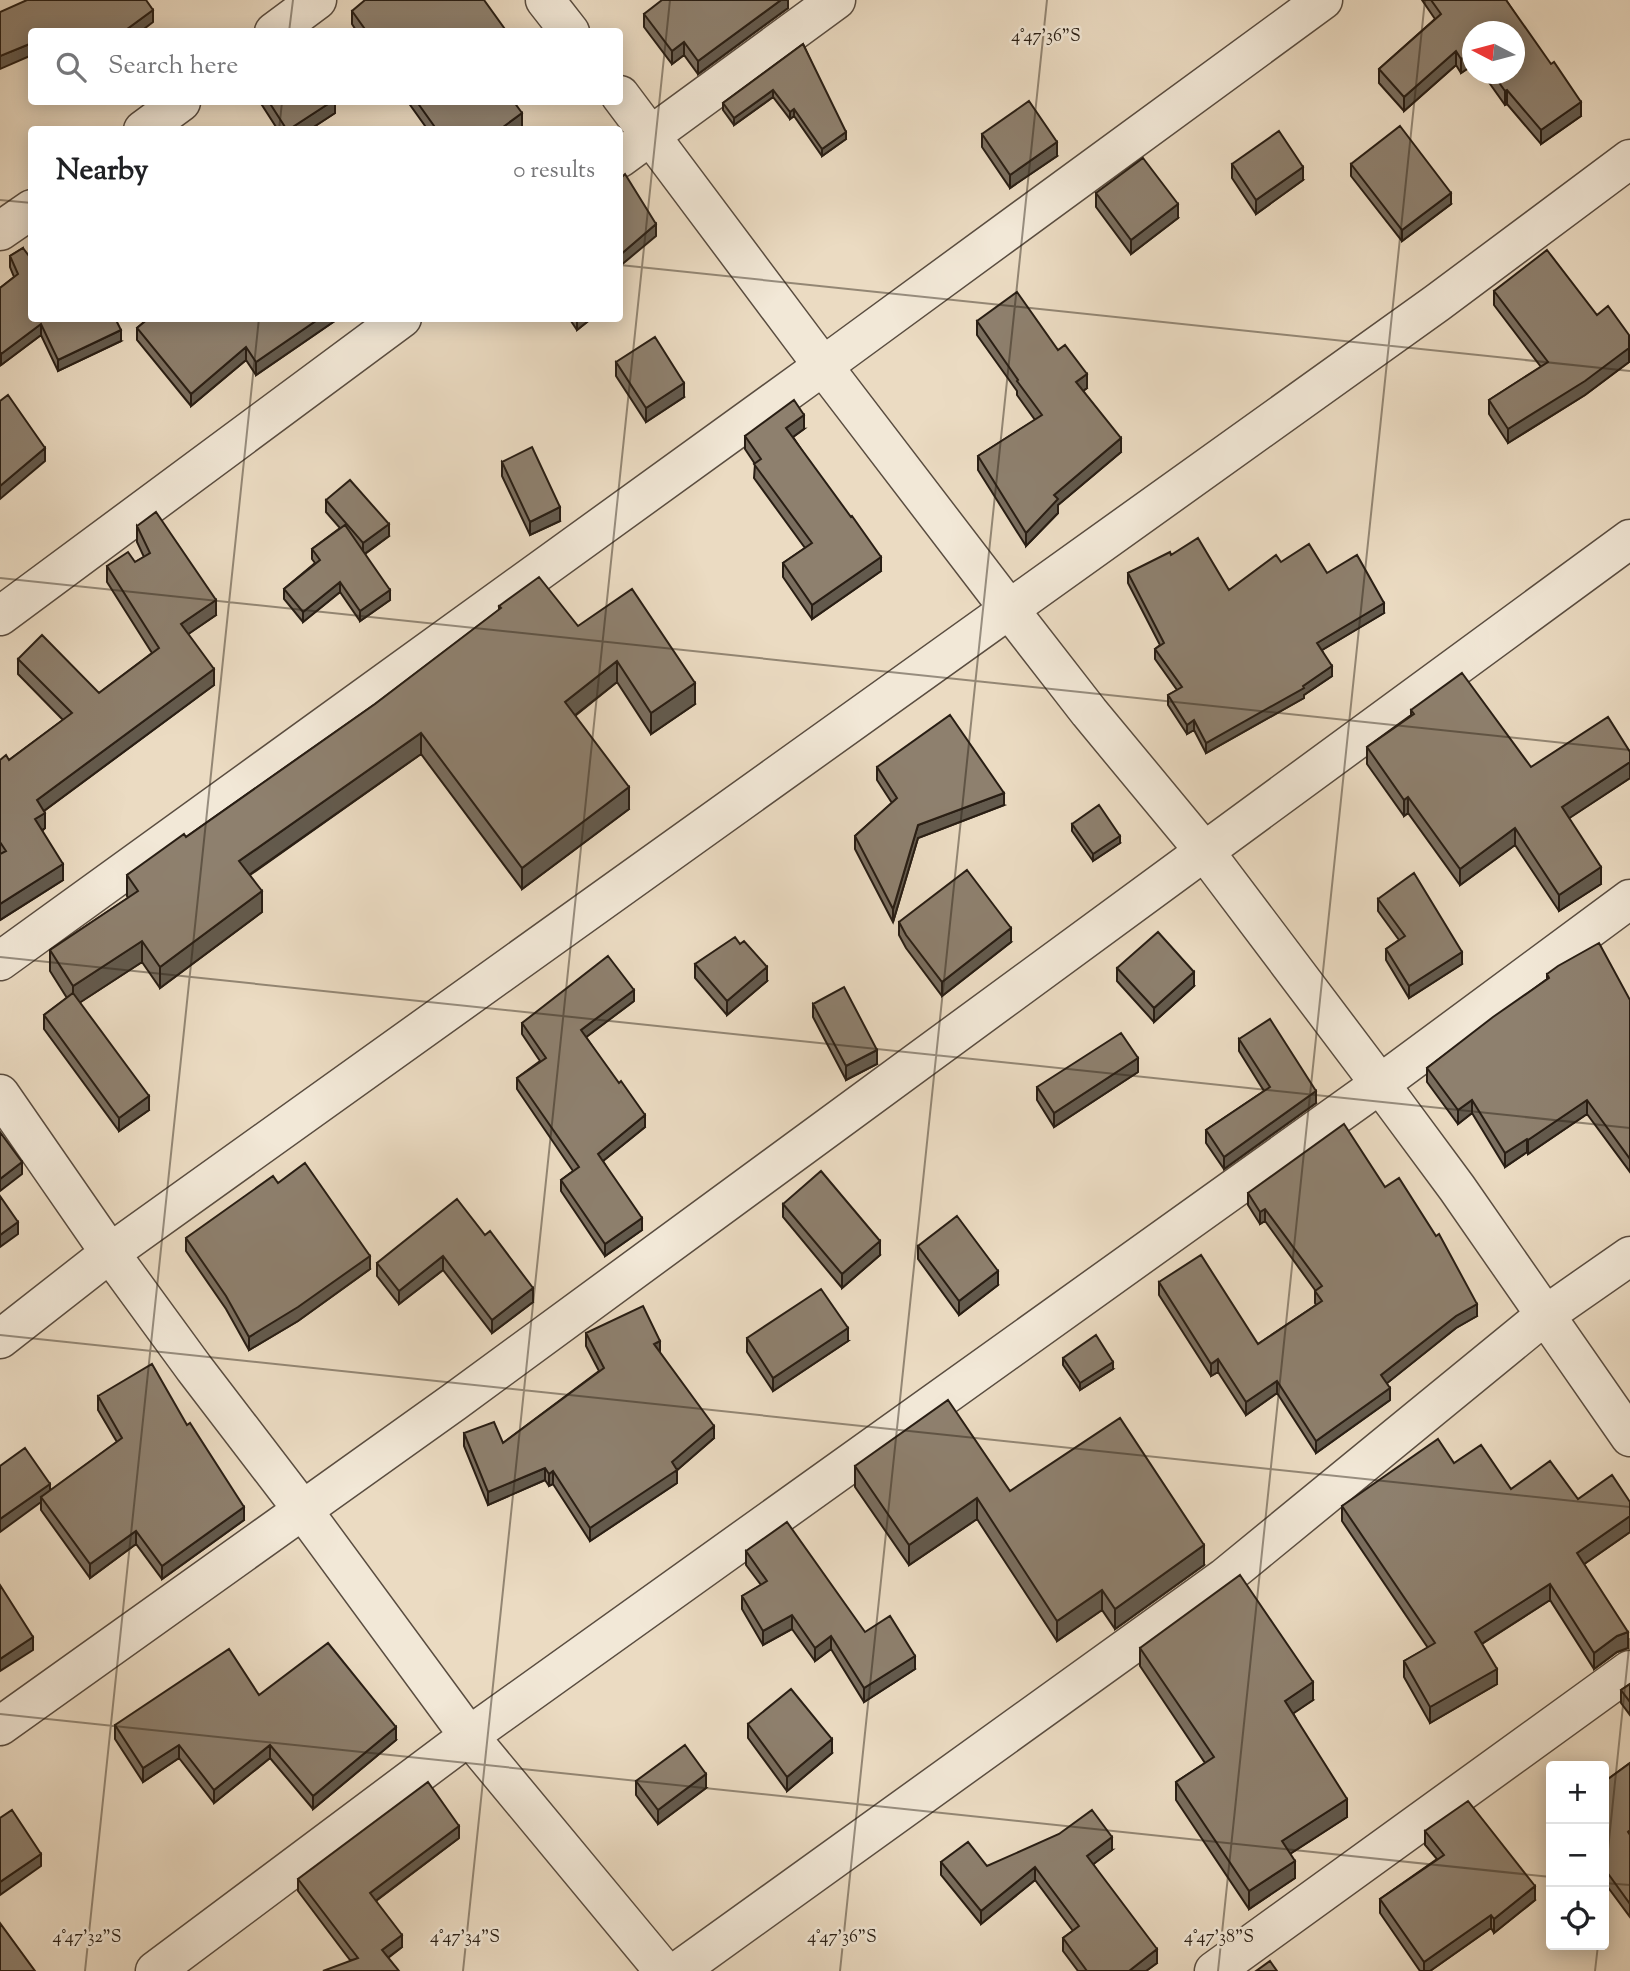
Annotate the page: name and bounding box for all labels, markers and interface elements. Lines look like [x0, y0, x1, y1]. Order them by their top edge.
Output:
north arrow [1462, 21, 1525, 84]
text: 4°47'36"S [1011, 24, 1081, 50]
search box [28, 28, 623, 105]
icon: search [52, 48, 90, 86]
text: Search here [108, 48, 238, 85]
text: Nearby [56, 150, 148, 193]
text: 0 results [513, 155, 595, 188]
map controls [1546, 1761, 1609, 1950]
button: + [1546, 1761, 1609, 1824]
button: − [1546, 1824, 1609, 1887]
button: locate [1546, 1887, 1609, 1950]
text: 4°47'32"S [53, 1925, 121, 1951]
text: 4°47'34"S [430, 1925, 500, 1951]
text: 4°47'36"S [807, 1925, 877, 1951]
text: 4°47'38"S [1184, 1925, 1254, 1951]

